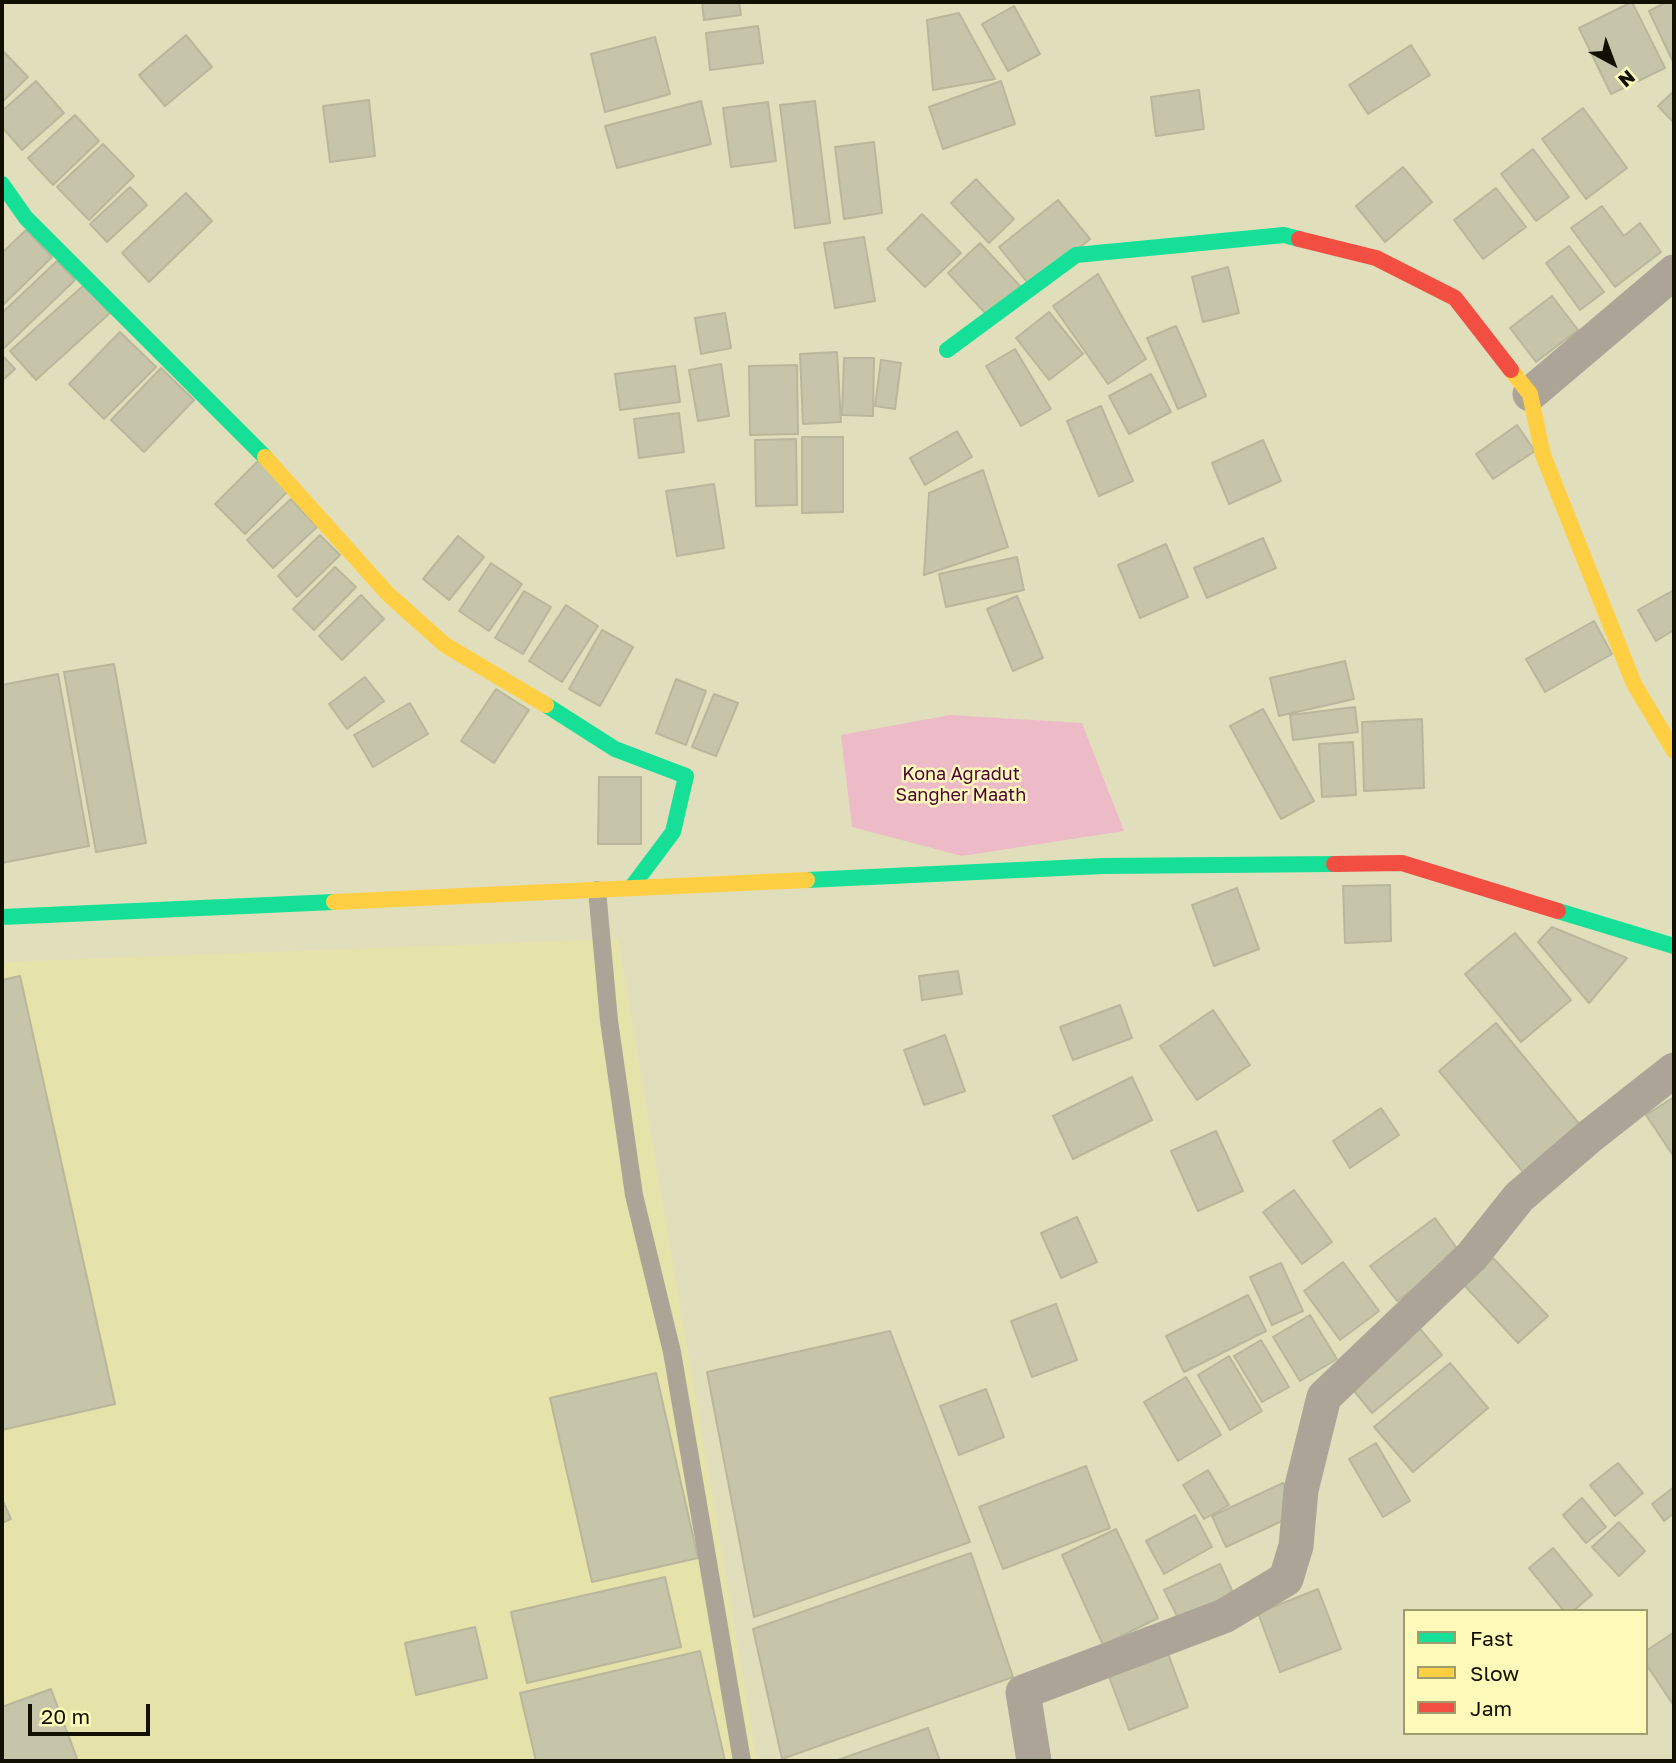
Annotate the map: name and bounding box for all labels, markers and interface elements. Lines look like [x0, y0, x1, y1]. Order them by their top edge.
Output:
north arrow [1578, 28, 1648, 98]
text: N [1614, 66, 1640, 93]
park label: Kona Agradut Sangher Maath [896, 763, 1026, 806]
legend [1403, 1609, 1648, 1735]
text: Fast [1470, 1625, 1513, 1651]
text: Slow [1470, 1660, 1519, 1686]
scale bar [32, 1690, 154, 1734]
text: Jam [1470, 1695, 1512, 1721]
text: 20 m [41, 1703, 90, 1729]

